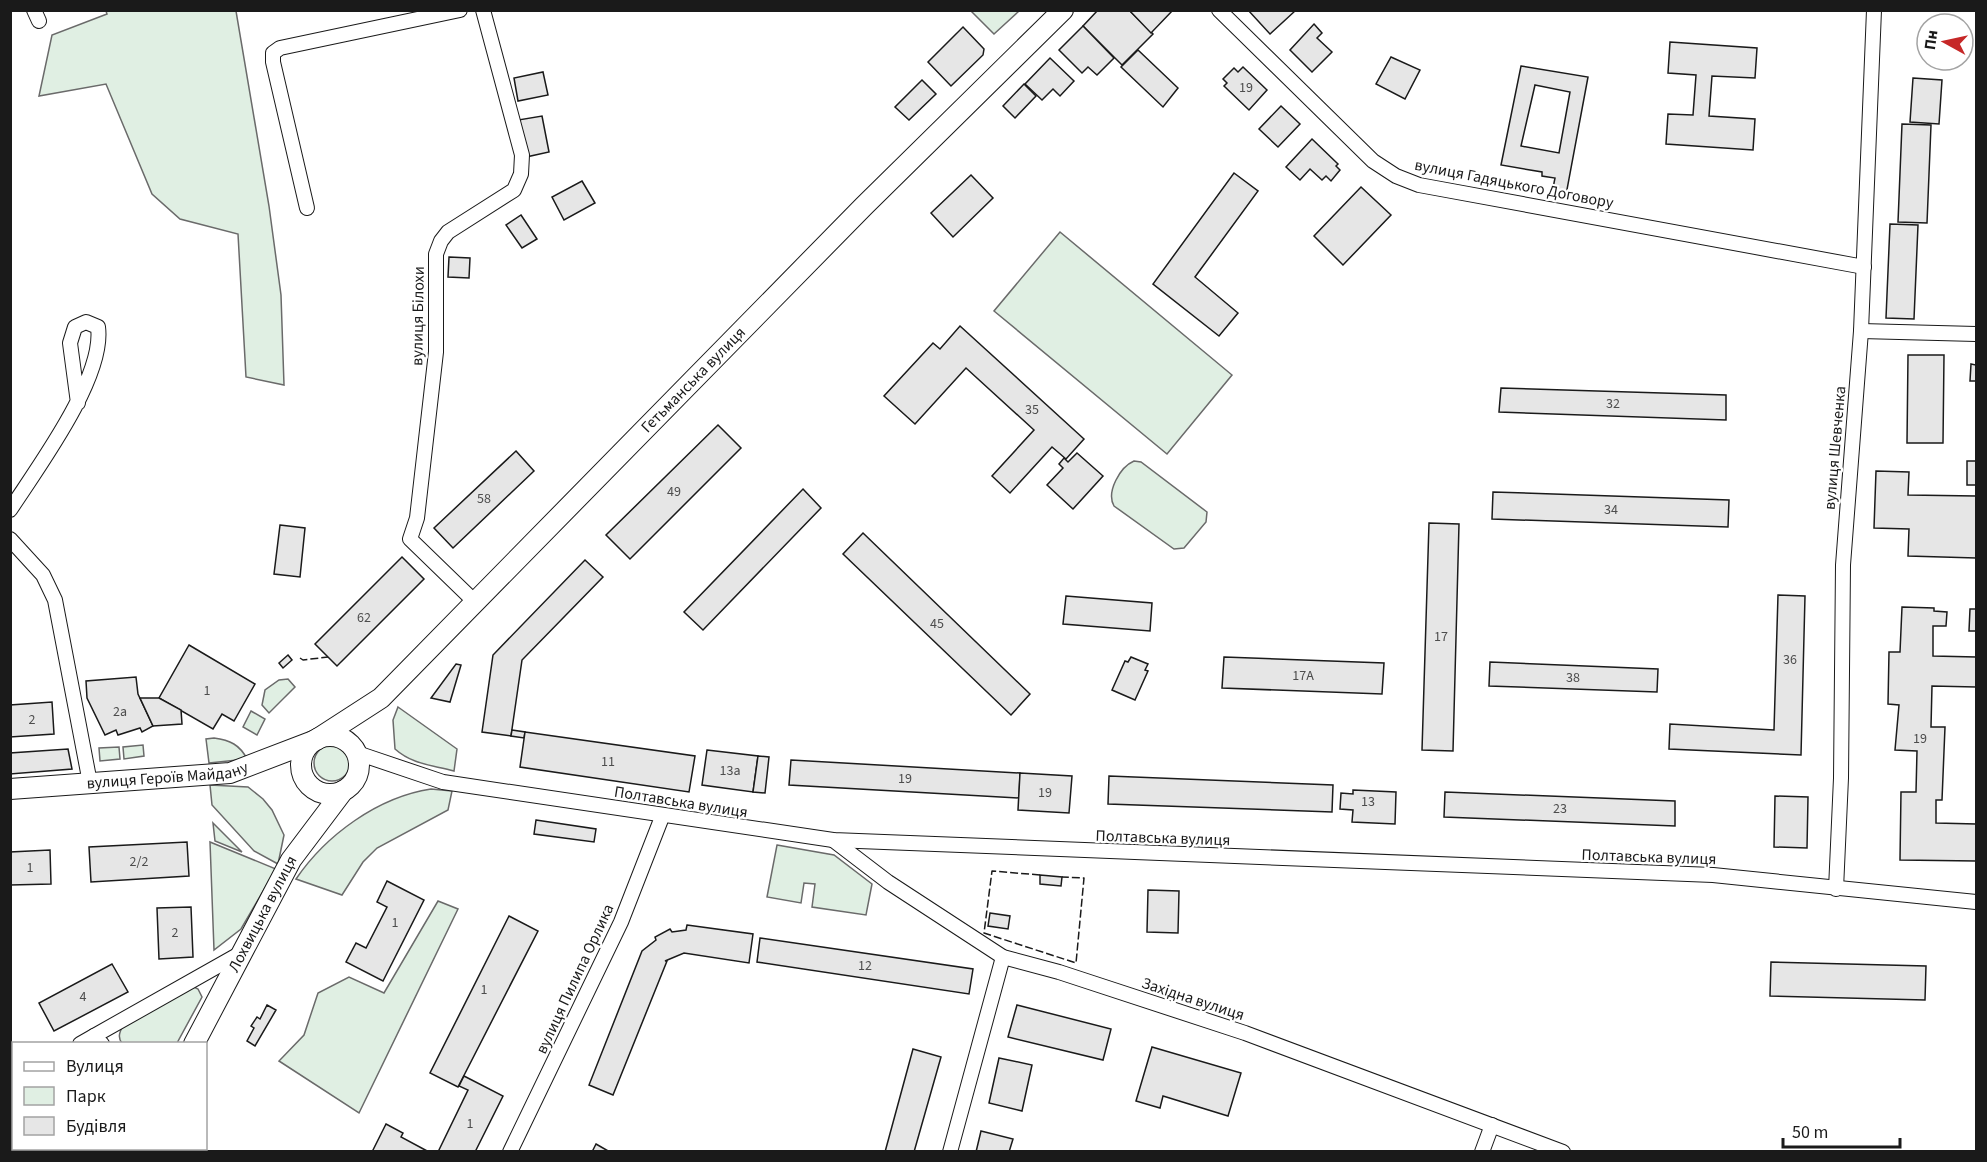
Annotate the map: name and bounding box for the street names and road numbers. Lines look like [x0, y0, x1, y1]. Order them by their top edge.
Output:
street label: вулиця Гадяцького Договору [1413, 154, 1616, 214]
street label: вулиця Білохи [406, 266, 430, 366]
street label: Гетьманська вулиця [636, 322, 751, 438]
street label: вулиця Шевченка [1819, 385, 1851, 511]
street label: вулиця Героїв Майдану [86, 756, 252, 794]
street label: Полтавська вулиця [613, 781, 749, 823]
street label: Полтавська вулиця [1095, 825, 1231, 851]
street label: Полтавська вулиця [1581, 844, 1717, 870]
street label: Лохвицька вулиця [223, 852, 302, 976]
street label: вулиця Пилипа Орлика [531, 900, 619, 1058]
street label: Західна вулиця [1139, 972, 1247, 1026]

